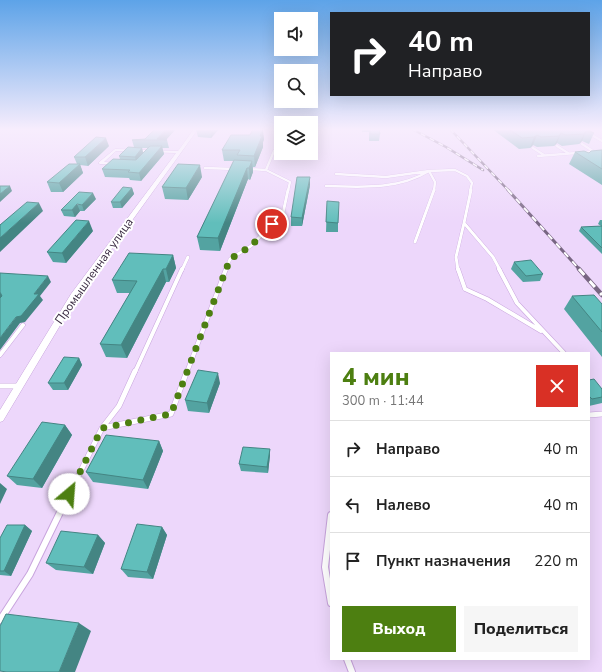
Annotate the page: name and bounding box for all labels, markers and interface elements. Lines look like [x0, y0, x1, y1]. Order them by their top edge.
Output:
map controls [274, 12, 318, 160]
button: sound [274, 12, 318, 56]
text: 40 m [408, 23, 474, 61]
icon: right [342, 28, 394, 80]
text: Направо [408, 59, 482, 83]
button: search [274, 64, 318, 108]
button: layers [274, 116, 318, 160]
pin [255, 207, 289, 241]
icon: arrive [261, 213, 283, 235]
street label: Промышленная улица [51, 215, 137, 327]
text: 4 мин [342, 361, 410, 393]
button: close [536, 365, 578, 407]
text: 300 m · 11:44 [342, 392, 424, 410]
icon: right [342, 438, 364, 460]
text: Направо [376, 439, 440, 459]
text: 40 m [543, 439, 578, 459]
position arrow [48, 473, 90, 515]
icon: left [342, 494, 364, 516]
text: Налево [376, 495, 431, 515]
text: 40 m [543, 495, 578, 515]
icon: arrive [342, 550, 364, 572]
text: Пункт назначения [376, 551, 511, 571]
text: 220 m [534, 551, 578, 571]
button: Выход [342, 606, 456, 652]
button: Поделиться [464, 606, 578, 652]

